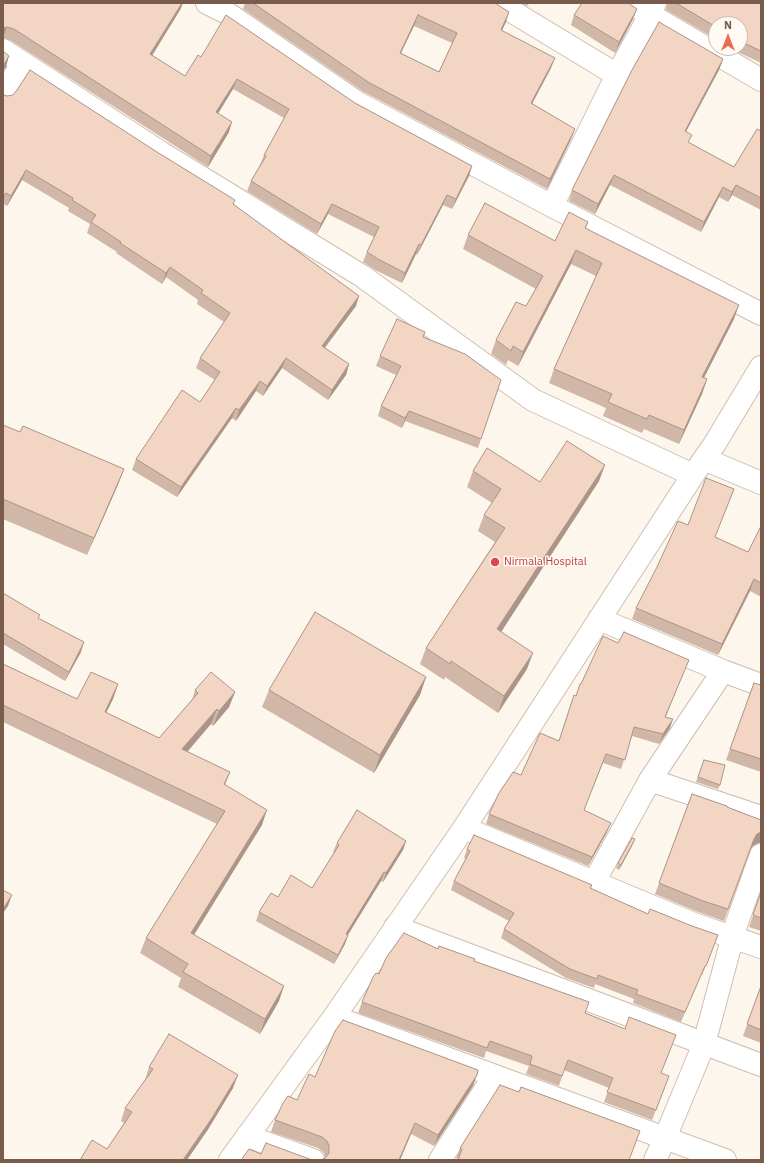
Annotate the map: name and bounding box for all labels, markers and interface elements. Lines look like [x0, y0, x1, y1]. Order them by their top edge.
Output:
north arrow [708, 16, 748, 56]
text: N [724, 18, 732, 32]
place label: Nirmala Hospital [504, 555, 587, 569]
marker: Nirmala Hospital [489, 556, 501, 568]

